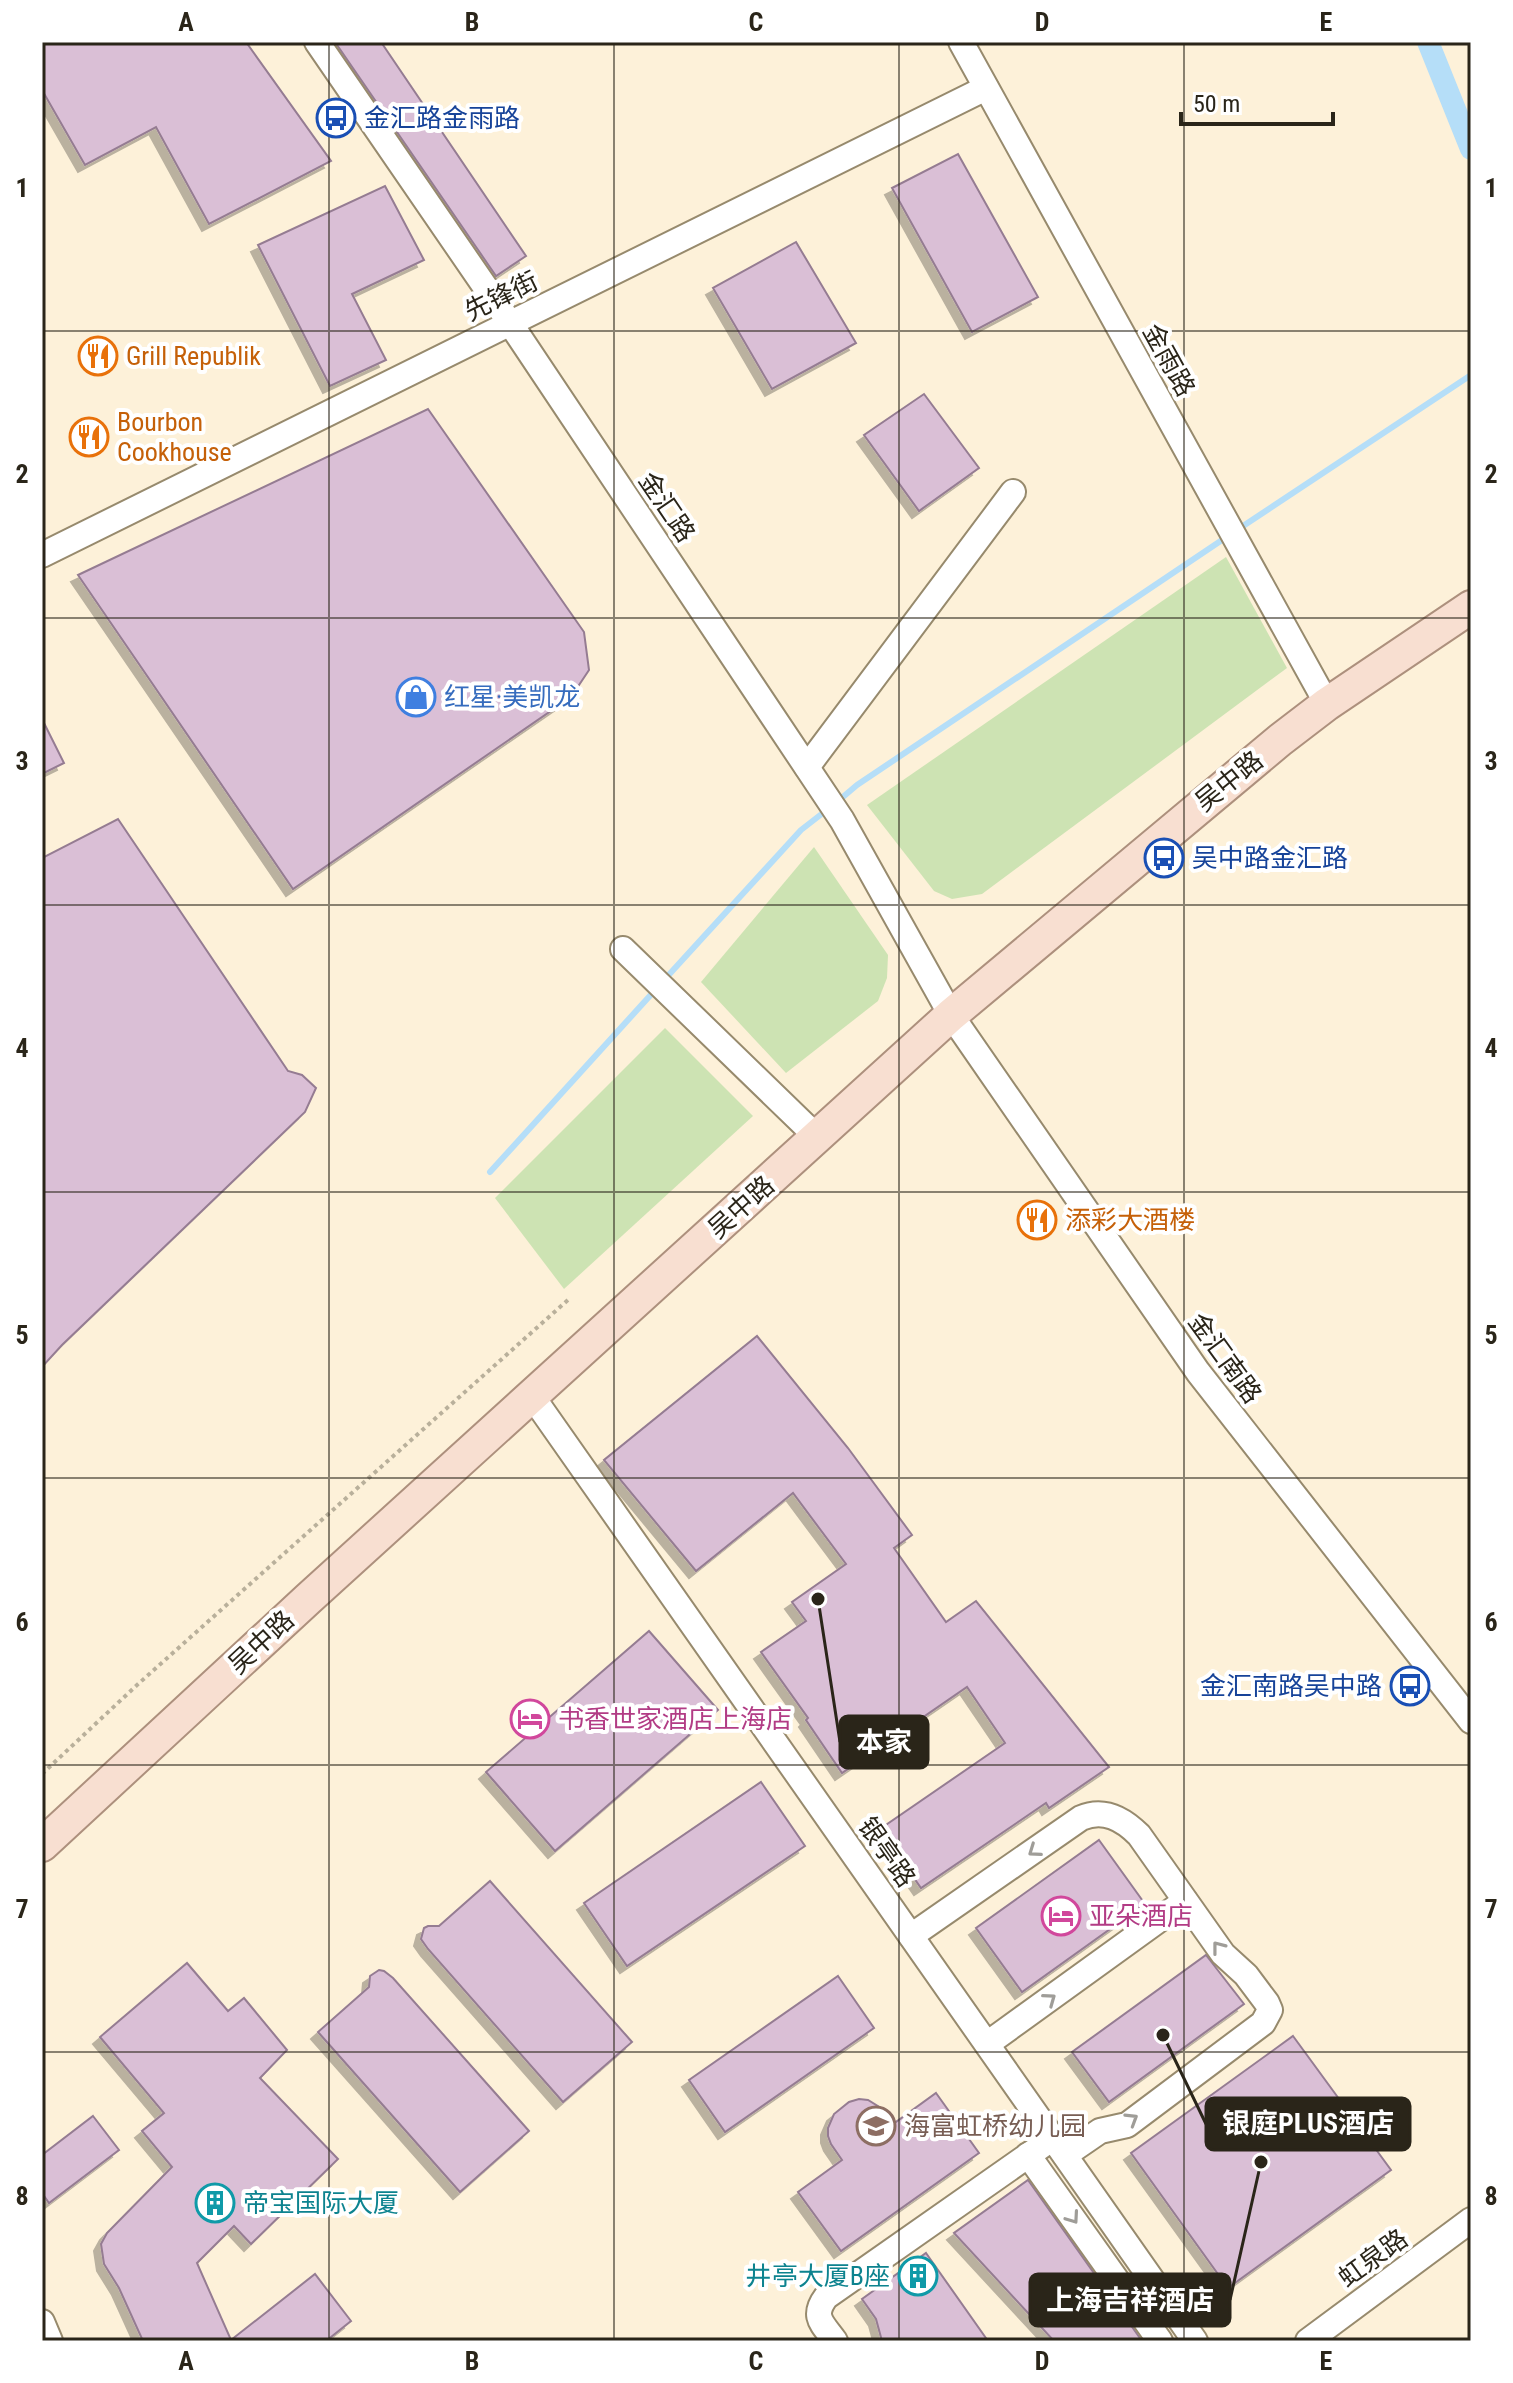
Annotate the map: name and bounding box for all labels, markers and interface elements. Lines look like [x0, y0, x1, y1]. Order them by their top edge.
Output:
text: A [178, 7, 194, 37]
text: B [465, 7, 479, 37]
text: C [749, 7, 764, 37]
text: D [1035, 7, 1049, 37]
text: E [1320, 7, 1333, 37]
scale bar [1181, 76, 1333, 126]
text: 50 m [1193, 90, 1240, 118]
bus stop icon: 金汇路金雨路 [315, 97, 357, 139]
place label: 金汇路金雨路 [364, 103, 520, 133]
text: 1 [15, 173, 29, 203]
text: 1 [1484, 173, 1498, 203]
street label: 先锋街 [459, 265, 543, 327]
street label: 金雨路 [1137, 319, 1201, 401]
restaurant icon: Grill Republik [77, 335, 119, 377]
place label: Grill Republik [126, 341, 261, 371]
place label: Bourbon Cookhouse [117, 407, 232, 467]
restaurant icon: Bourbon Cookhouse [68, 416, 110, 458]
text: 2 [15, 459, 29, 489]
text: 2 [1484, 459, 1498, 489]
street label: 金汇路 [633, 466, 701, 548]
shop icon: 红星·美凯龙 [395, 676, 437, 718]
place label: 红星·美凯龙 [444, 682, 580, 712]
street label: 吴中路 [1189, 745, 1269, 817]
text: 3 [15, 746, 29, 776]
text: 3 [1484, 746, 1498, 776]
bus stop icon: 吴中路金汇路 [1143, 837, 1185, 879]
place label: 吴中路金汇路 [1192, 843, 1348, 873]
text: 4 [15, 1033, 29, 1063]
text: 4 [1484, 1033, 1498, 1063]
street label: 吴中路 [702, 1170, 780, 1244]
restaurant icon: 添彩大酒楼 [1016, 1199, 1058, 1241]
place label: 添彩大酒楼 [1065, 1205, 1195, 1235]
street label: 金汇南路 [1182, 1307, 1268, 1409]
text: 5 [15, 1320, 29, 1350]
text: 5 [1484, 1320, 1498, 1350]
street label: 吴中路 [222, 1604, 300, 1680]
text: 6 [15, 1607, 29, 1637]
text: 6 [1484, 1607, 1498, 1637]
bus stop icon: 金汇南路吴中路 [1389, 1665, 1431, 1707]
place label: 金汇南路吴中路 [1200, 1671, 1382, 1701]
hotel icon: 书香世家酒店上海店 [509, 1698, 551, 1740]
place label: 书香世家酒店上海店 [558, 1704, 792, 1734]
callout: 本家 [840, 1716, 928, 1768]
text: 本家 [856, 1726, 912, 1759]
street label: 银亭路 [852, 1811, 922, 1893]
one-way arrow [1028, 1841, 1042, 1856]
text: 7 [15, 1894, 29, 1924]
text: 7 [1484, 1894, 1498, 1924]
hotel icon: 亚朵酒店 [1040, 1895, 1082, 1937]
place label: 亚朵酒店 [1089, 1901, 1193, 1931]
one-way arrow [1213, 1941, 1227, 1956]
one-way arrow [1041, 1994, 1056, 2008]
callout: 银庭PLUS酒店 [1206, 2098, 1410, 2150]
school or university icon: 海富虹桥幼儿园 [855, 2105, 897, 2147]
text: 银庭PLUS酒店 [1222, 2107, 1394, 2140]
place label: 海富虹桥幼儿园 [904, 2111, 1086, 2141]
one-way arrow [1124, 2114, 1138, 2129]
text: 8 [15, 2181, 29, 2211]
text: 8 [1484, 2181, 1498, 2211]
building icon: 帝宝国际大厦 [194, 2182, 236, 2224]
place label: 帝宝国际大厦 [243, 2188, 399, 2218]
one-way arrow [1064, 2210, 1078, 2224]
street label: 虹泉路 [1333, 2223, 1413, 2293]
building icon: 井亭大厦B座 [897, 2255, 939, 2297]
place label: 井亭大厦B座 [746, 2261, 890, 2291]
callout: 上海吉祥酒店 [1030, 2274, 1230, 2326]
text: 上海吉祥酒店 [1046, 2284, 1214, 2317]
text: A [178, 2346, 194, 2376]
text: B [465, 2346, 479, 2376]
text: C [749, 2346, 764, 2376]
text: D [1035, 2346, 1049, 2376]
text: E [1320, 2346, 1333, 2376]

